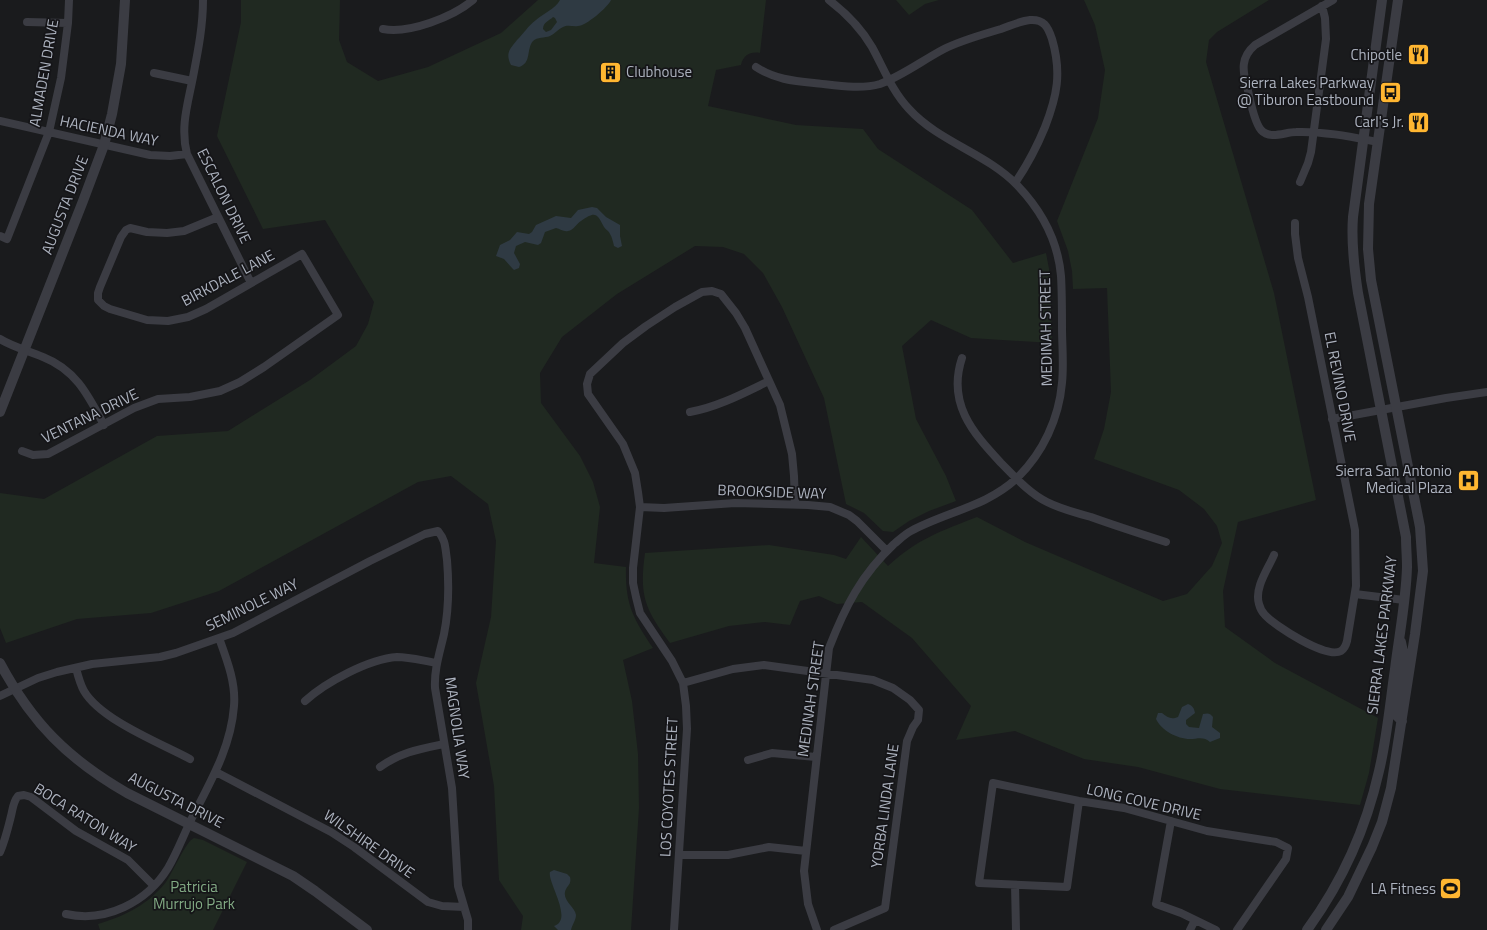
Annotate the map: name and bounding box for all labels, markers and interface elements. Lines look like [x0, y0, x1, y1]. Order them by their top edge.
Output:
street label: ALMADEN DRIVE [23, 17, 64, 128]
restaurant icon: Chipotle [1405, 42, 1431, 68]
place label: Chipotle [1350, 43, 1402, 66]
building icon: Clubhouse [597, 59, 623, 85]
place label: Clubhouse [626, 60, 692, 83]
place label: Sierra Lakes Parkway @ Tiburon Eastbound [1237, 71, 1374, 111]
bus stop icon: Sierra Lakes Parkway @ Tiburon Eastbound [1377, 79, 1403, 105]
street label: HACIENDA WAY [58, 109, 160, 152]
restaurant icon: Carl's Jr. [1406, 109, 1432, 135]
place label: Carl's Jr. [1354, 110, 1404, 133]
street label: ESCALON DRIVE [191, 144, 257, 247]
street label: AUGUSTA DRIVE [35, 152, 94, 258]
street label: BIRKDALE LANE [177, 243, 278, 312]
street label: MEDINAH STREET [1033, 269, 1058, 386]
street label: EL REVINO DRIVE [1319, 330, 1362, 444]
street label: VENTANA DRIVE [37, 382, 142, 449]
place label: Sierra San Antonio Medical Plaza [1335, 459, 1452, 499]
hospital icon: Sierra San Antonio Medical Plaza [1455, 467, 1481, 493]
street label: BROOKSIDE WAY [717, 478, 827, 505]
street label: SIERRA LAKES PARKWAY [1360, 554, 1403, 715]
street label: SEMINOLE WAY [201, 572, 302, 637]
street label: MEDINAH STREET [791, 640, 830, 758]
street label: MAGNOLIA WAY [439, 675, 476, 781]
street label: LOS COYOTES STREET [653, 716, 684, 858]
street label: YORBA LINDA LANE [864, 742, 905, 870]
street label: AUGUSTA DRIVE [124, 766, 228, 834]
street label: BOCA RATON WAY [30, 777, 141, 858]
street label: LONG COVE DRIVE [1084, 777, 1204, 826]
street label: WILSHIRE DRIVE [319, 804, 420, 884]
park label: Patricia Murrujo Park [153, 875, 235, 915]
sports icon: LA Fitness [1438, 876, 1464, 902]
place label: LA Fitness [1371, 877, 1436, 900]

